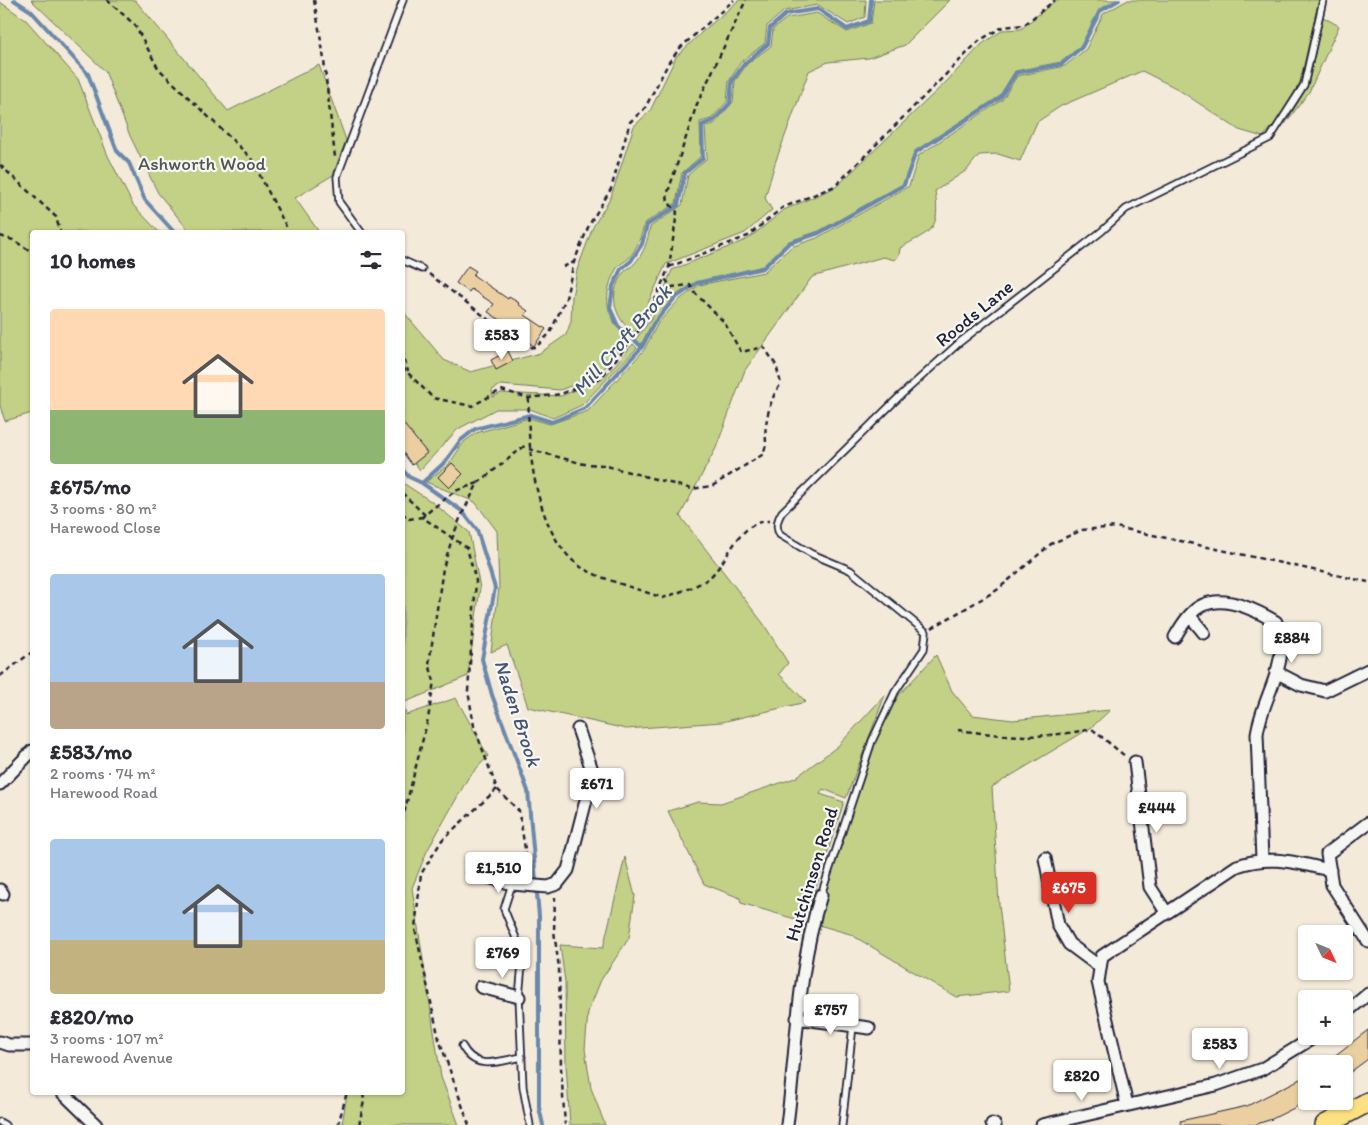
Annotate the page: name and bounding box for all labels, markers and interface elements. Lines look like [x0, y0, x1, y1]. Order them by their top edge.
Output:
park label: Ashworth Wood [138, 152, 267, 175]
icon: filters [357, 246, 385, 274]
text: 10 homes [50, 248, 136, 273]
street label: Roods Lane [931, 275, 1018, 352]
water label: Mill Croft Brook [568, 279, 678, 400]
pin: £583 [472, 318, 532, 361]
text: £583 [485, 325, 519, 344]
icon: home [173, 341, 263, 431]
text: £675/mo [50, 474, 131, 499]
text: 3 rooms · 80 m² [50, 499, 157, 518]
text: Harewood Close [50, 518, 161, 537]
icon: home [173, 606, 263, 696]
pin: £884 [1262, 622, 1322, 664]
text: £884 [1274, 628, 1310, 647]
water label: Naden Brook [489, 657, 547, 771]
text: £583/mo [50, 739, 132, 764]
text: 2 rooms · 74 m² [50, 764, 155, 783]
pin: £671 [567, 768, 627, 810]
text: £671 [581, 774, 613, 793]
text: Harewood Road [50, 783, 158, 802]
pin: £444 [1127, 792, 1187, 834]
text: £444 [1138, 798, 1176, 817]
street label: Hutchinson Road [780, 804, 843, 944]
pin: £1,510 [458, 852, 540, 894]
text: £1,510 [476, 858, 522, 877]
icon: home [173, 871, 263, 961]
pin: £675 [1039, 872, 1099, 914]
text: £675 [1052, 878, 1086, 897]
north arrow [1298, 925, 1352, 980]
map controls [1298, 925, 1353, 1110]
pin: £769 [473, 936, 533, 979]
text: £769 [486, 943, 520, 962]
button: + [1298, 990, 1353, 1045]
pin: £757 [801, 994, 861, 1036]
text: £757 [815, 1000, 847, 1019]
text: £820/mo [50, 1004, 134, 1029]
pin: £583 [1190, 1028, 1250, 1070]
text: 3 rooms · 107 m² [50, 1029, 163, 1048]
text: £583 [1203, 1034, 1237, 1053]
text: Harewood Avenue [50, 1048, 173, 1067]
button: − [1298, 1055, 1353, 1110]
pin: £820 [1052, 1060, 1112, 1102]
text: £820 [1064, 1066, 1100, 1085]

